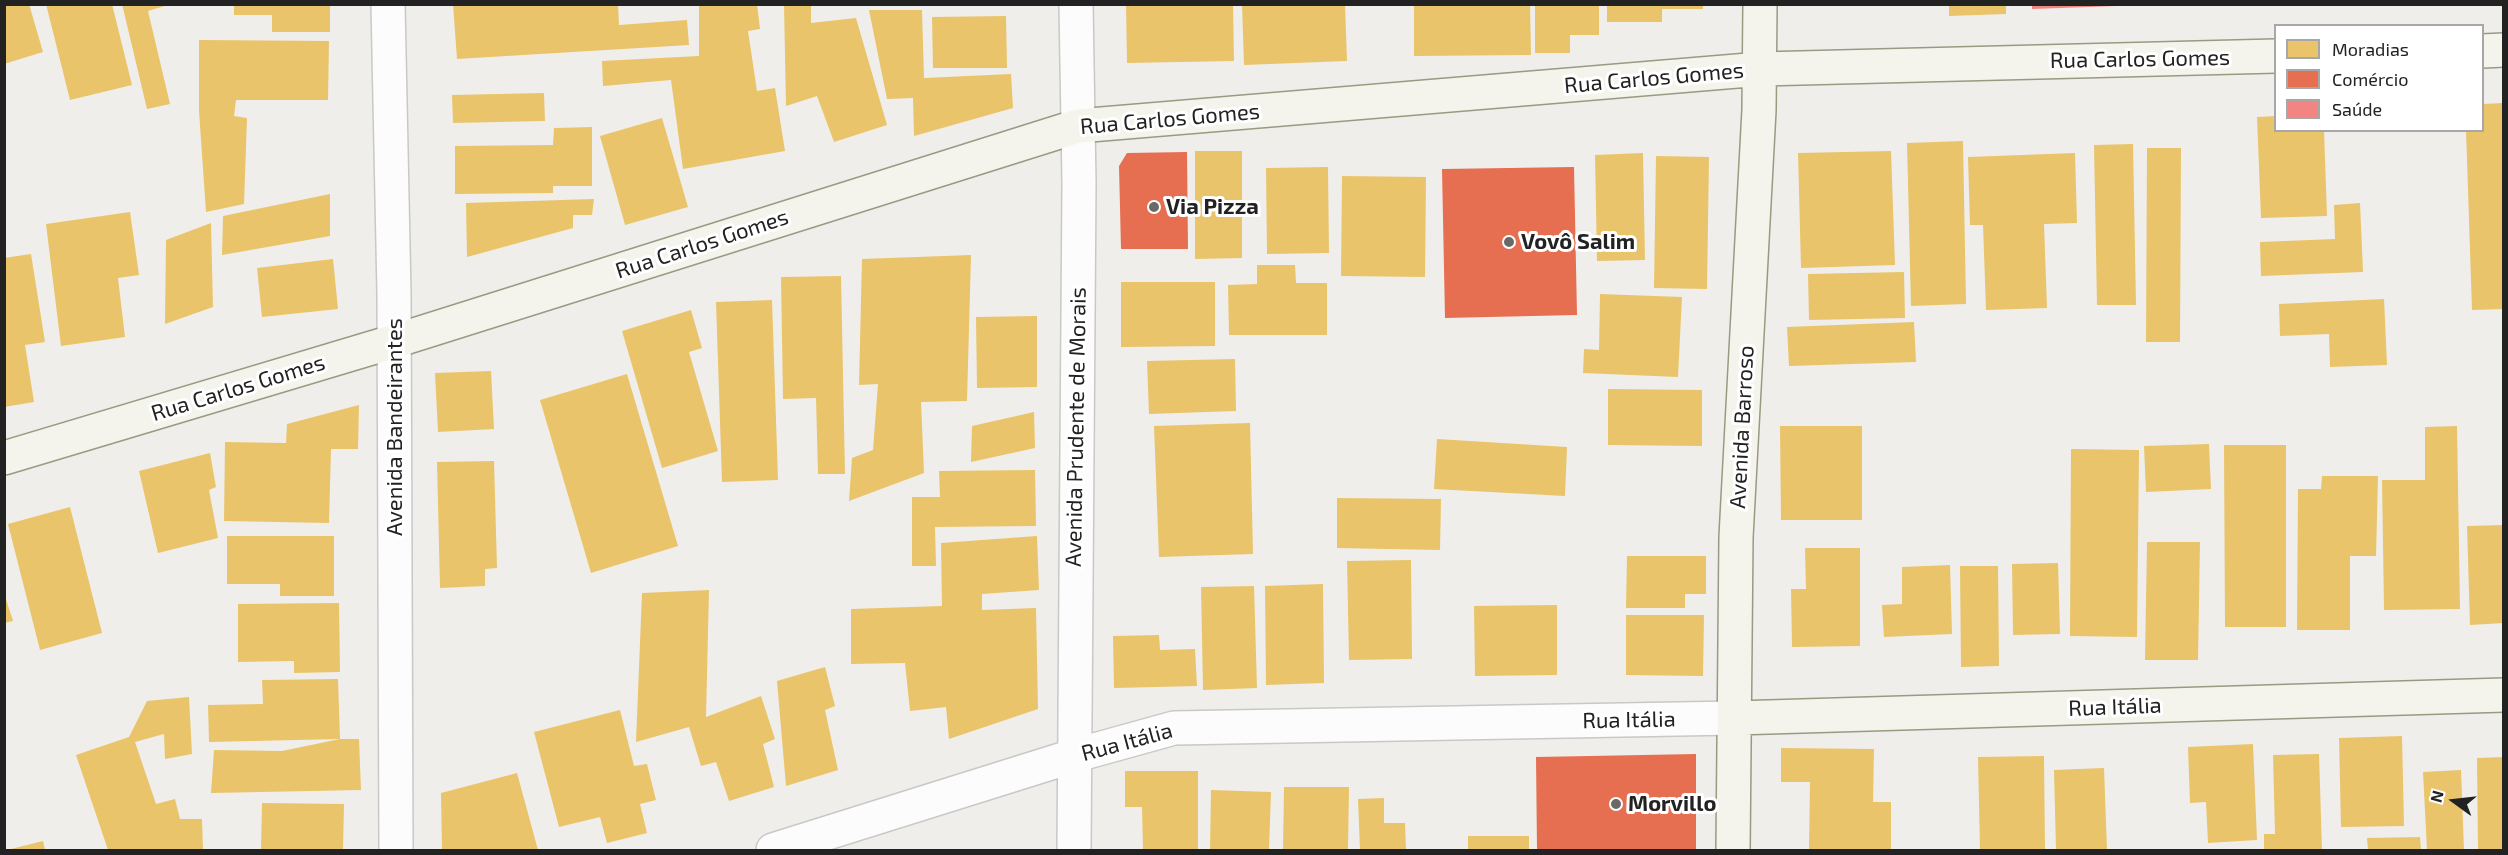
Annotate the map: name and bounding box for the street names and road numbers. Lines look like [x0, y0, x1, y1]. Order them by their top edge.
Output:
street label: Rua Carlos Gomes [2050, 44, 2230, 74]
street label: Rua Carlos Gomes [1563, 57, 1745, 99]
street label: Rua Carlos Gomes [1079, 98, 1261, 140]
street label: Rua Carlos Gomes [612, 204, 792, 284]
street label: Avenida Prudente de Morais [1060, 287, 1092, 567]
street label: Avenida Bandeirantes [382, 318, 408, 536]
street label: Avenida Barroso [1725, 345, 1759, 509]
street label: Rua Carlos Gomes [148, 349, 328, 427]
street label: Rua Itália [2068, 692, 2162, 722]
street label: Rua Itália [1582, 706, 1676, 734]
street label: Rua Itália [1078, 717, 1176, 767]

